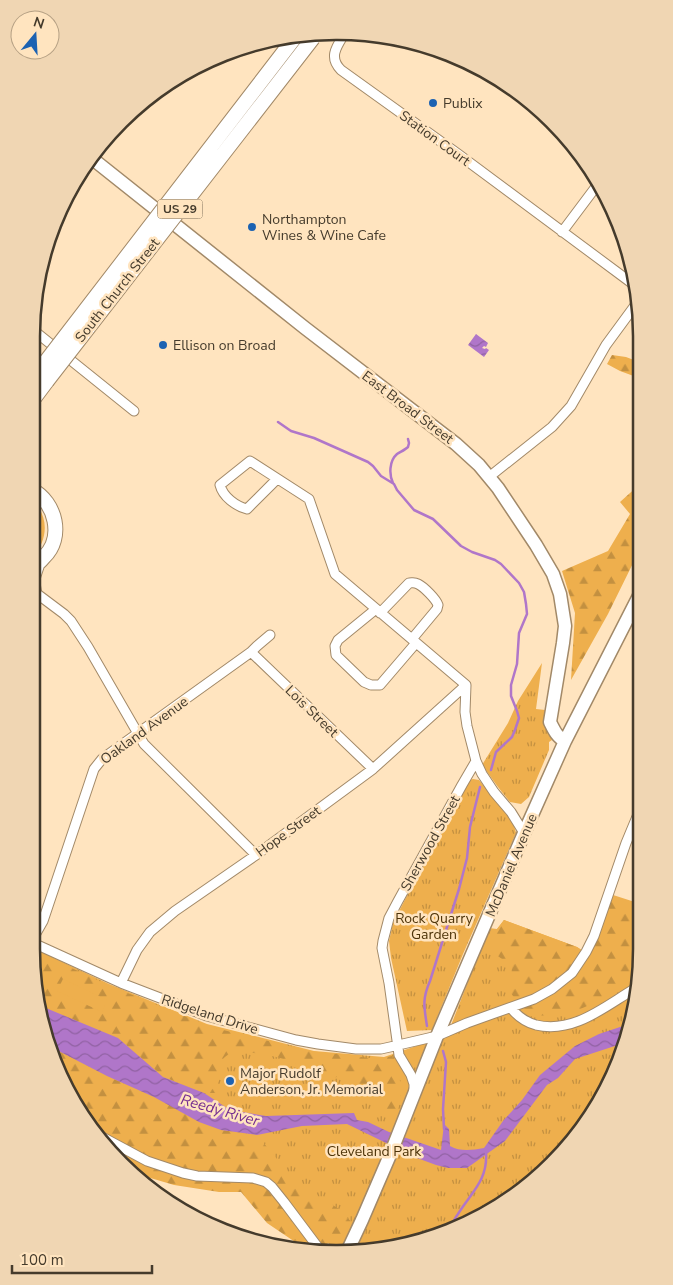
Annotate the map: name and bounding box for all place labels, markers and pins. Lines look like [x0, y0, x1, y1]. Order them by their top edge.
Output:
place label: Publix [443, 94, 483, 113]
marker: Publix [427, 97, 439, 109]
place label: Northampton Wines & Wine Cafe [262, 210, 386, 245]
marker: Northampton Wines & Wine Cafe [246, 221, 258, 233]
place label: Ellison on Broad [173, 336, 276, 355]
marker: Ellison on Broad [157, 339, 169, 351]
place label: Major Rudolf Anderson, Jr. Memorial [240, 1064, 384, 1099]
marker: Major Rudolf Anderson, Jr. Memorial [224, 1075, 236, 1087]

